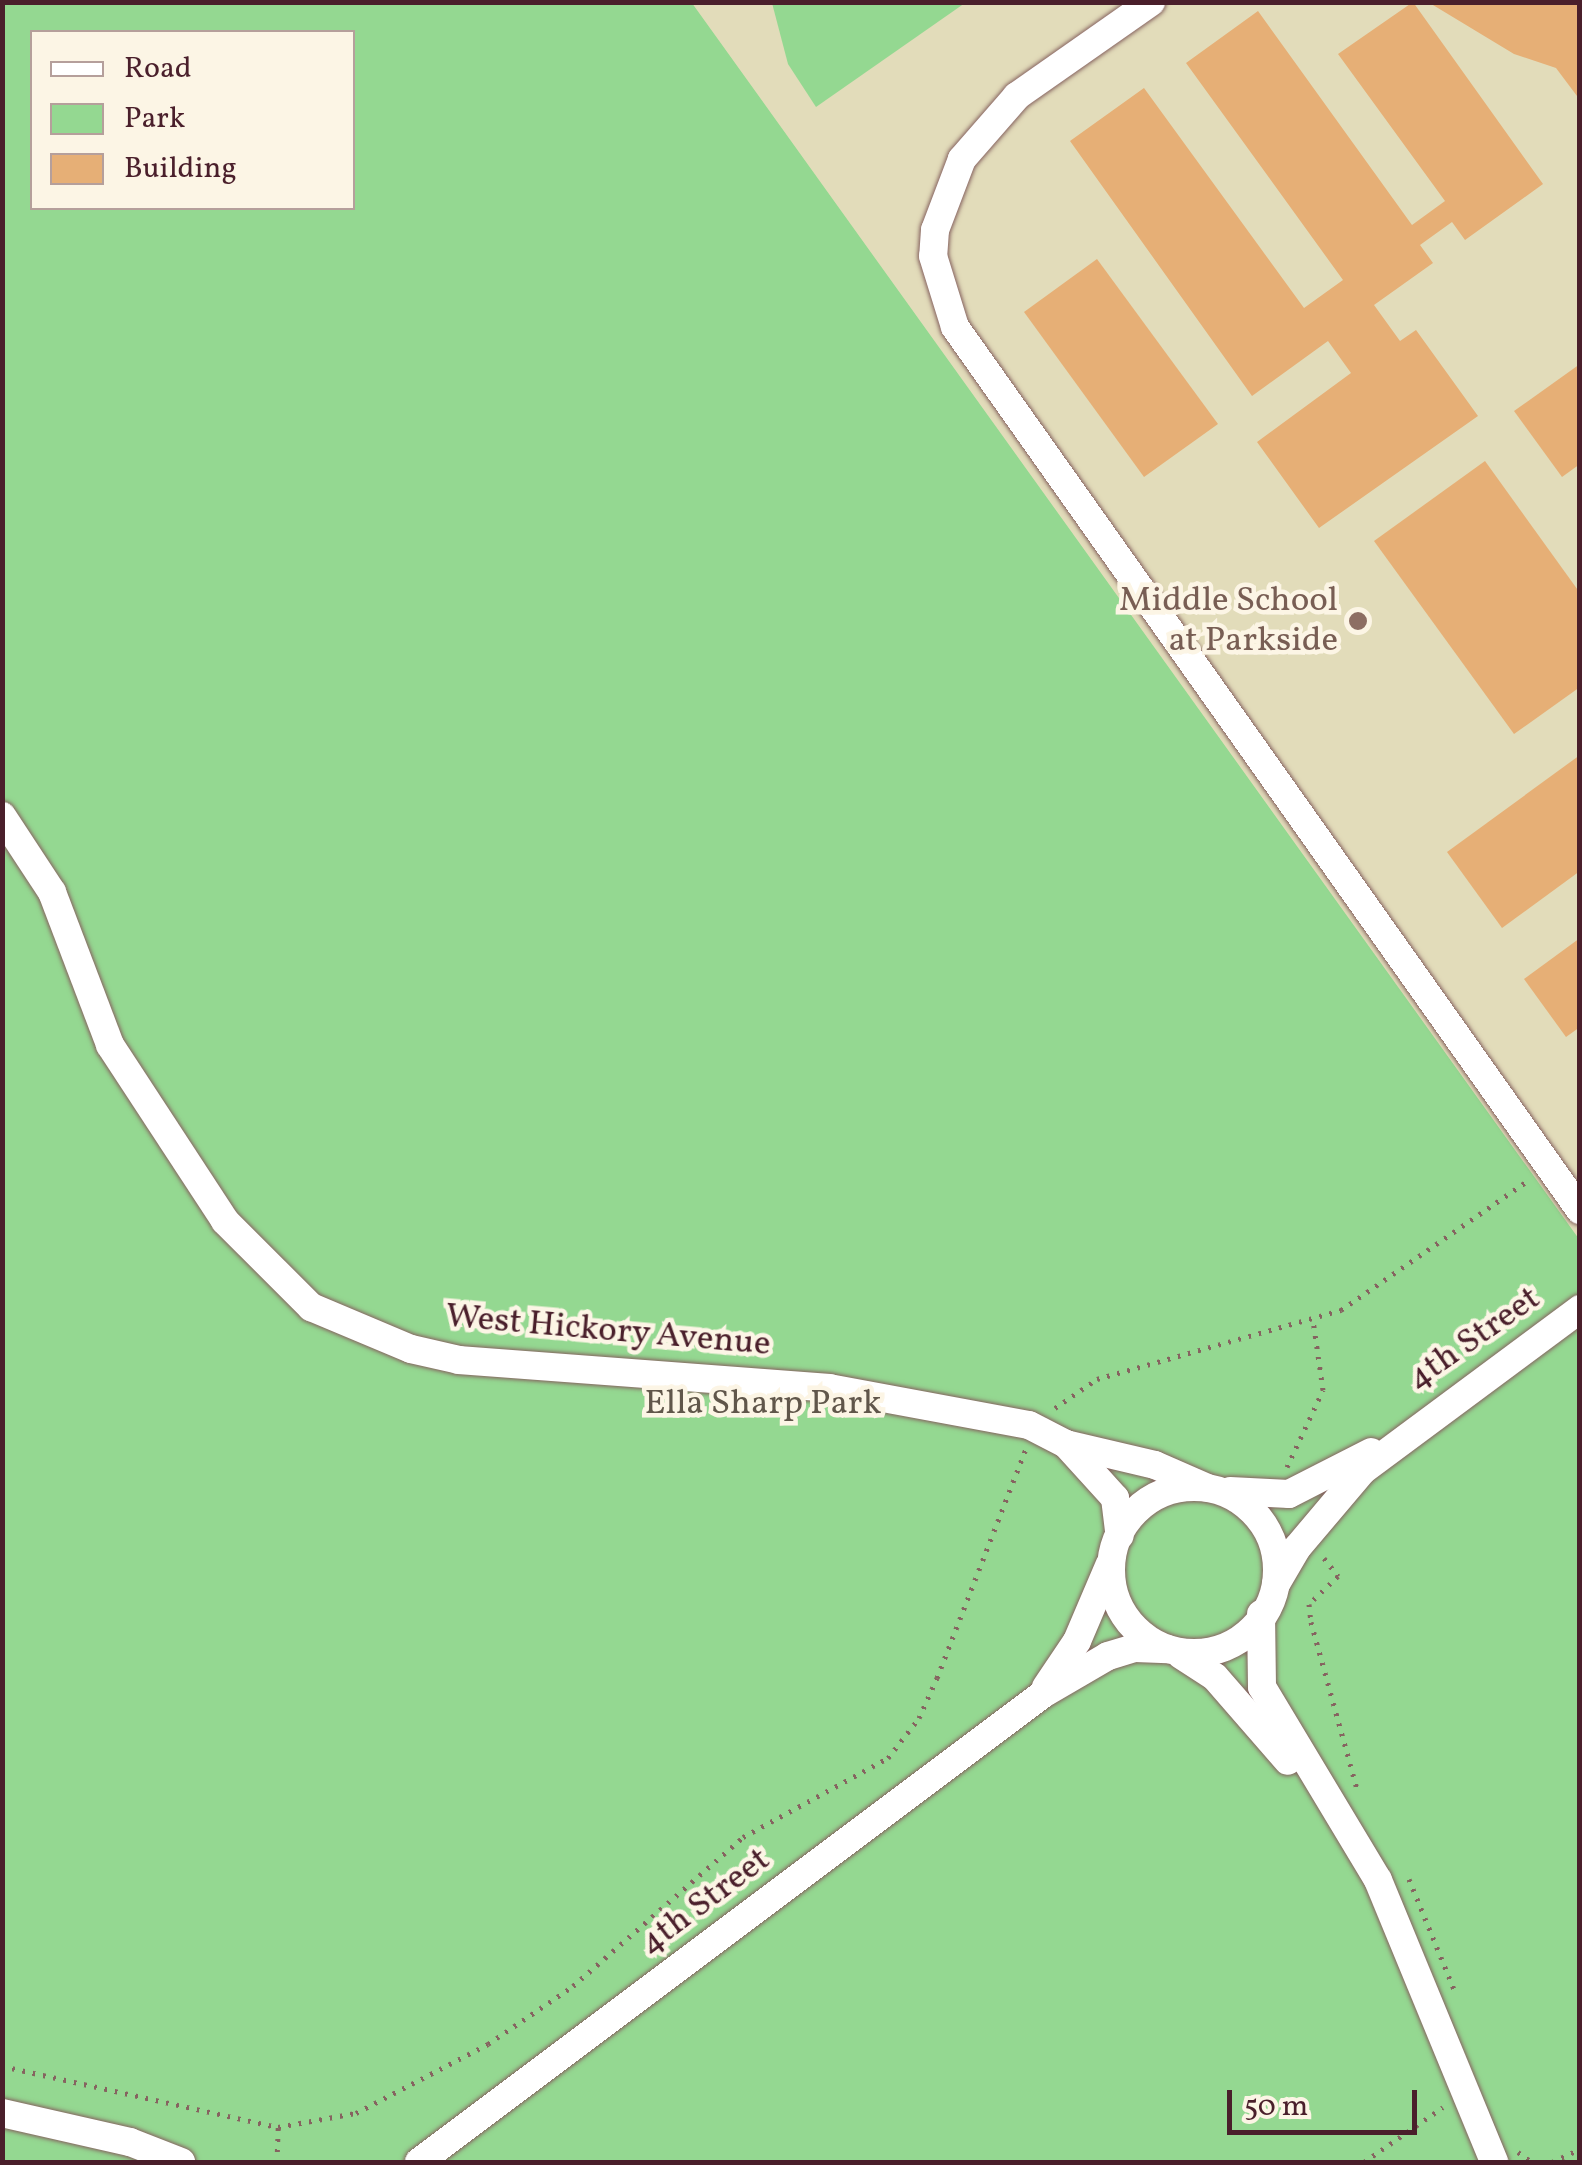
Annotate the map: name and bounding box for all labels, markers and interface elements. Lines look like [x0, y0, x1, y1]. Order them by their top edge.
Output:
legend [30, 30, 355, 210]
text: Road [124, 48, 192, 90]
text: Park [124, 98, 185, 140]
text: Building [124, 148, 237, 190]
place label: Middle School at Parkside [1119, 580, 1338, 662]
marker: Middle School at Parkside [1347, 610, 1369, 632]
street label: 4th Street [1399, 1278, 1549, 1400]
street label: West Hickory Avenue [443, 1296, 773, 1366]
park label: Ella Sharp Park [644, 1383, 882, 1425]
street label: 4th Street [631, 1839, 779, 1965]
scale bar [1232, 2070, 1422, 2132]
text: 50 m [1244, 2086, 1308, 2128]

